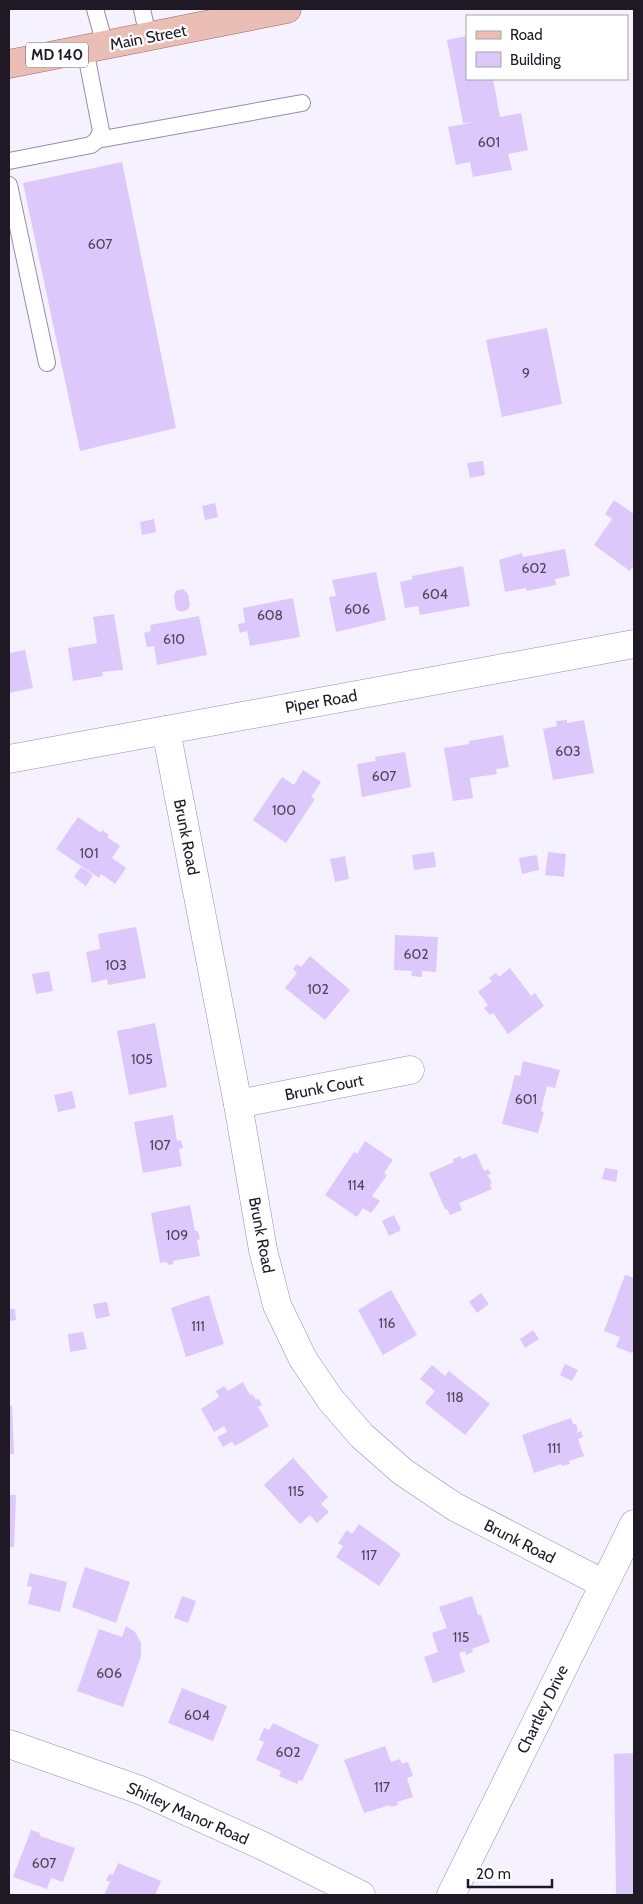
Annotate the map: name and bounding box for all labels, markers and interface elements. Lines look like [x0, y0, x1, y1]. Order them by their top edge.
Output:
legend [466, 15, 628, 80]
street label: Main Street [108, 21, 189, 54]
text: Road [510, 26, 543, 44]
road number: MD 140 [26, 42, 88, 68]
text: Building [510, 51, 561, 69]
house number: 601 [478, 133, 500, 151]
house number: 607 [88, 235, 112, 253]
house number: 9 [522, 364, 530, 382]
house number: 602 [521, 559, 547, 577]
house number: 604 [422, 585, 448, 603]
house number: 606 [344, 600, 370, 618]
house number: 608 [257, 606, 283, 624]
house number: 610 [163, 630, 185, 648]
street label: Piper Road [284, 686, 359, 717]
house number: 603 [555, 742, 581, 760]
house number: 607 [372, 767, 396, 785]
street label: Brunk Road [170, 797, 203, 877]
house number: 100 [272, 801, 296, 819]
house number: 101 [80, 844, 98, 862]
house number: 602 [403, 945, 429, 963]
house number: 103 [105, 956, 127, 974]
house number: 102 [307, 980, 329, 998]
house number: 105 [131, 1050, 153, 1068]
street label: Brunk Court [283, 1070, 366, 1104]
house number: 601 [515, 1090, 537, 1108]
house number: 107 [149, 1136, 171, 1154]
house number: 114 [347, 1176, 365, 1194]
street label: Brunk Road [245, 1195, 278, 1275]
house number: 109 [166, 1226, 188, 1244]
house number: 116 [378, 1314, 396, 1332]
house number: 111 [191, 1317, 205, 1335]
house number: 118 [446, 1388, 464, 1406]
house number: 111 [547, 1439, 561, 1457]
house number: 115 [288, 1482, 304, 1500]
street label: Brunk Road [481, 1515, 559, 1567]
house number: 117 [361, 1546, 377, 1564]
house number: 115 [453, 1628, 469, 1646]
street label: Chartley Drive [513, 1662, 572, 1757]
house number: 606 [96, 1664, 122, 1682]
house number: 604 [184, 1706, 210, 1724]
house number: 602 [275, 1743, 301, 1761]
street label: Shirley Manor Road [124, 1778, 252, 1849]
house number: 117 [374, 1778, 390, 1796]
house number: 607 [32, 1854, 56, 1872]
scale bar [468, 1856, 552, 1888]
text: 20 m [476, 1865, 511, 1883]

